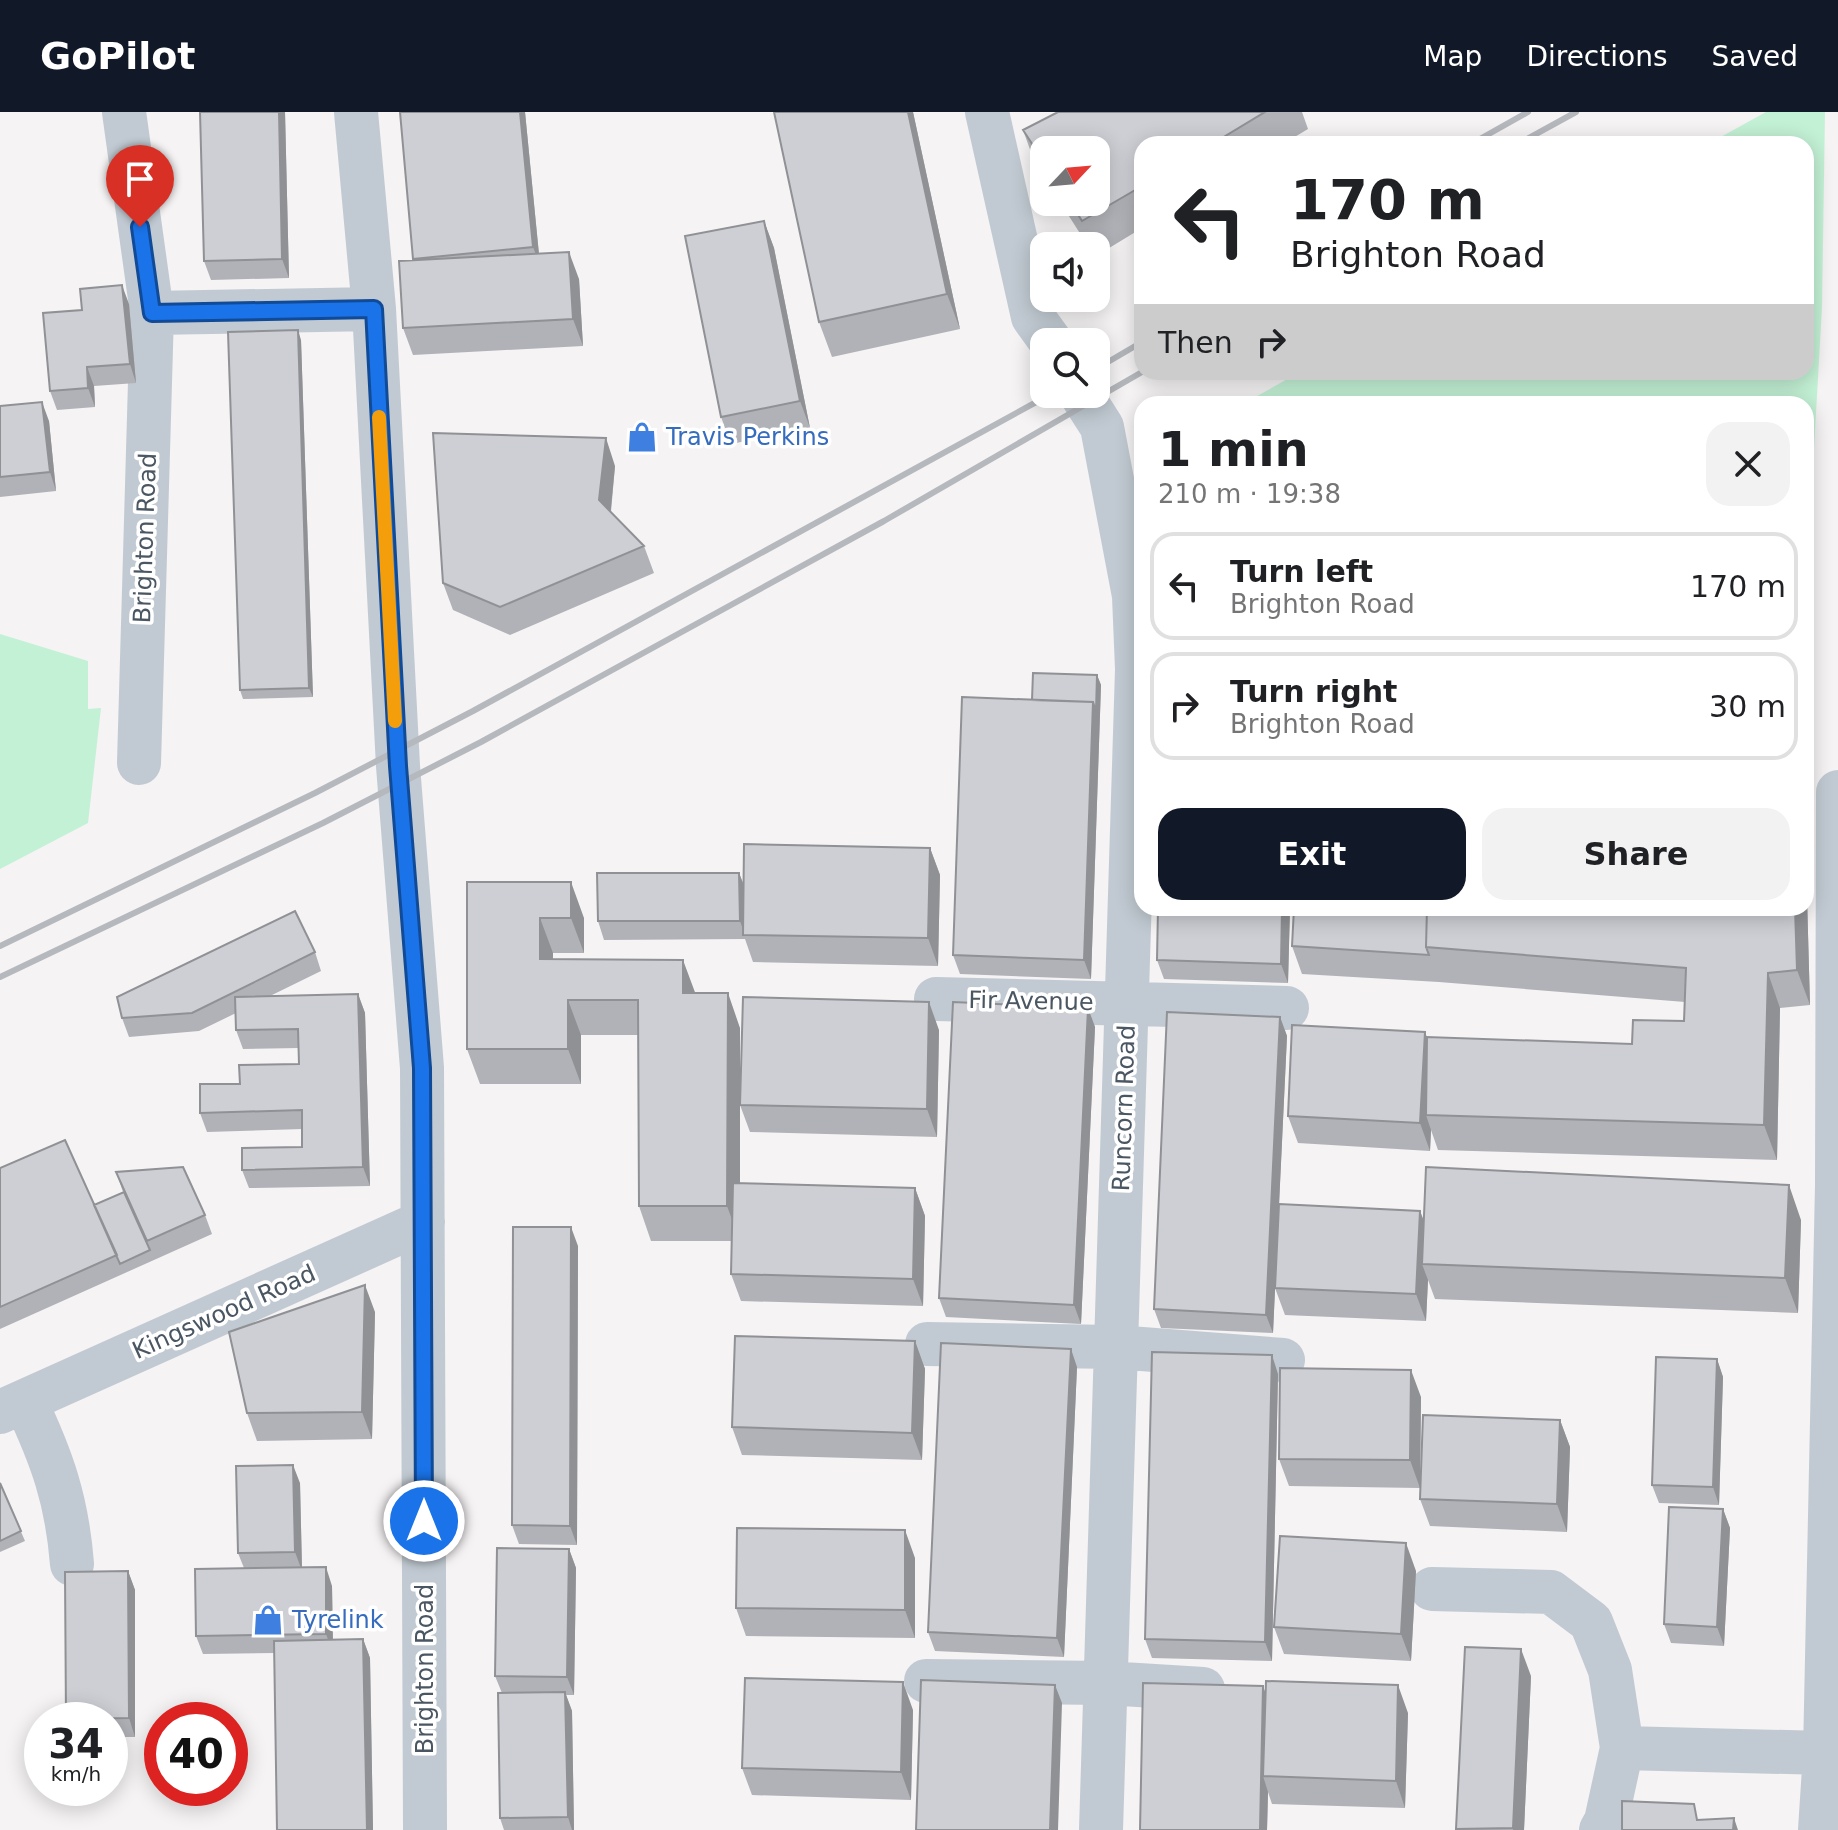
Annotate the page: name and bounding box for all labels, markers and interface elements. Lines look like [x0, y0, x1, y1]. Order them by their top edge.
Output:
text: GoPilot [40, 34, 195, 78]
text: Map [1423, 40, 1482, 73]
text: Directions [1526, 40, 1667, 73]
text: Saved [1711, 40, 1798, 73]
north arrow [1030, 136, 1110, 216]
map controls [1030, 136, 1110, 408]
pin [106, 145, 174, 227]
icon: arrive [118, 157, 162, 201]
text: 170 m [1290, 167, 1485, 232]
icon: left [1158, 168, 1262, 272]
button: sound [1030, 232, 1110, 312]
text: Brighton Road [1290, 234, 1546, 275]
icon: right [1249, 320, 1293, 364]
text: Then [1158, 325, 1233, 360]
button: search [1030, 328, 1110, 408]
shop icon: Travis Perkins [625, 420, 659, 454]
text: 1 min [1158, 421, 1309, 477]
button: close [1706, 422, 1790, 506]
place label: Travis Perkins [665, 423, 829, 451]
street label: Brighton Road [128, 452, 162, 624]
text: 210 m · 19:38 [1158, 479, 1341, 509]
text: Turn left [1230, 554, 1373, 589]
icon: left [1162, 564, 1206, 608]
text: 170 m [1690, 569, 1786, 604]
text: Brighton Road [1230, 589, 1415, 619]
text: Turn right [1230, 674, 1397, 709]
icon: right [1162, 684, 1206, 728]
text: 30 m [1709, 689, 1786, 724]
text: Brighton Road [1230, 709, 1415, 739]
button: Exit [1158, 808, 1466, 900]
button: Share [1482, 808, 1790, 900]
street label: Fir Avenue [968, 986, 1094, 1016]
street label: Runcorn Road [1107, 1024, 1141, 1192]
street label: Kingswood Road [128, 1259, 320, 1365]
position arrow [382, 1479, 466, 1563]
street label: Brighton Road [411, 1584, 439, 1754]
shop icon: Tyrelink [251, 1603, 285, 1637]
place label: Tyrelink [291, 1606, 384, 1634]
speed limit sign: 40 [144, 1702, 248, 1806]
text: 34 [48, 1721, 104, 1767]
text: km/h [51, 1762, 101, 1786]

